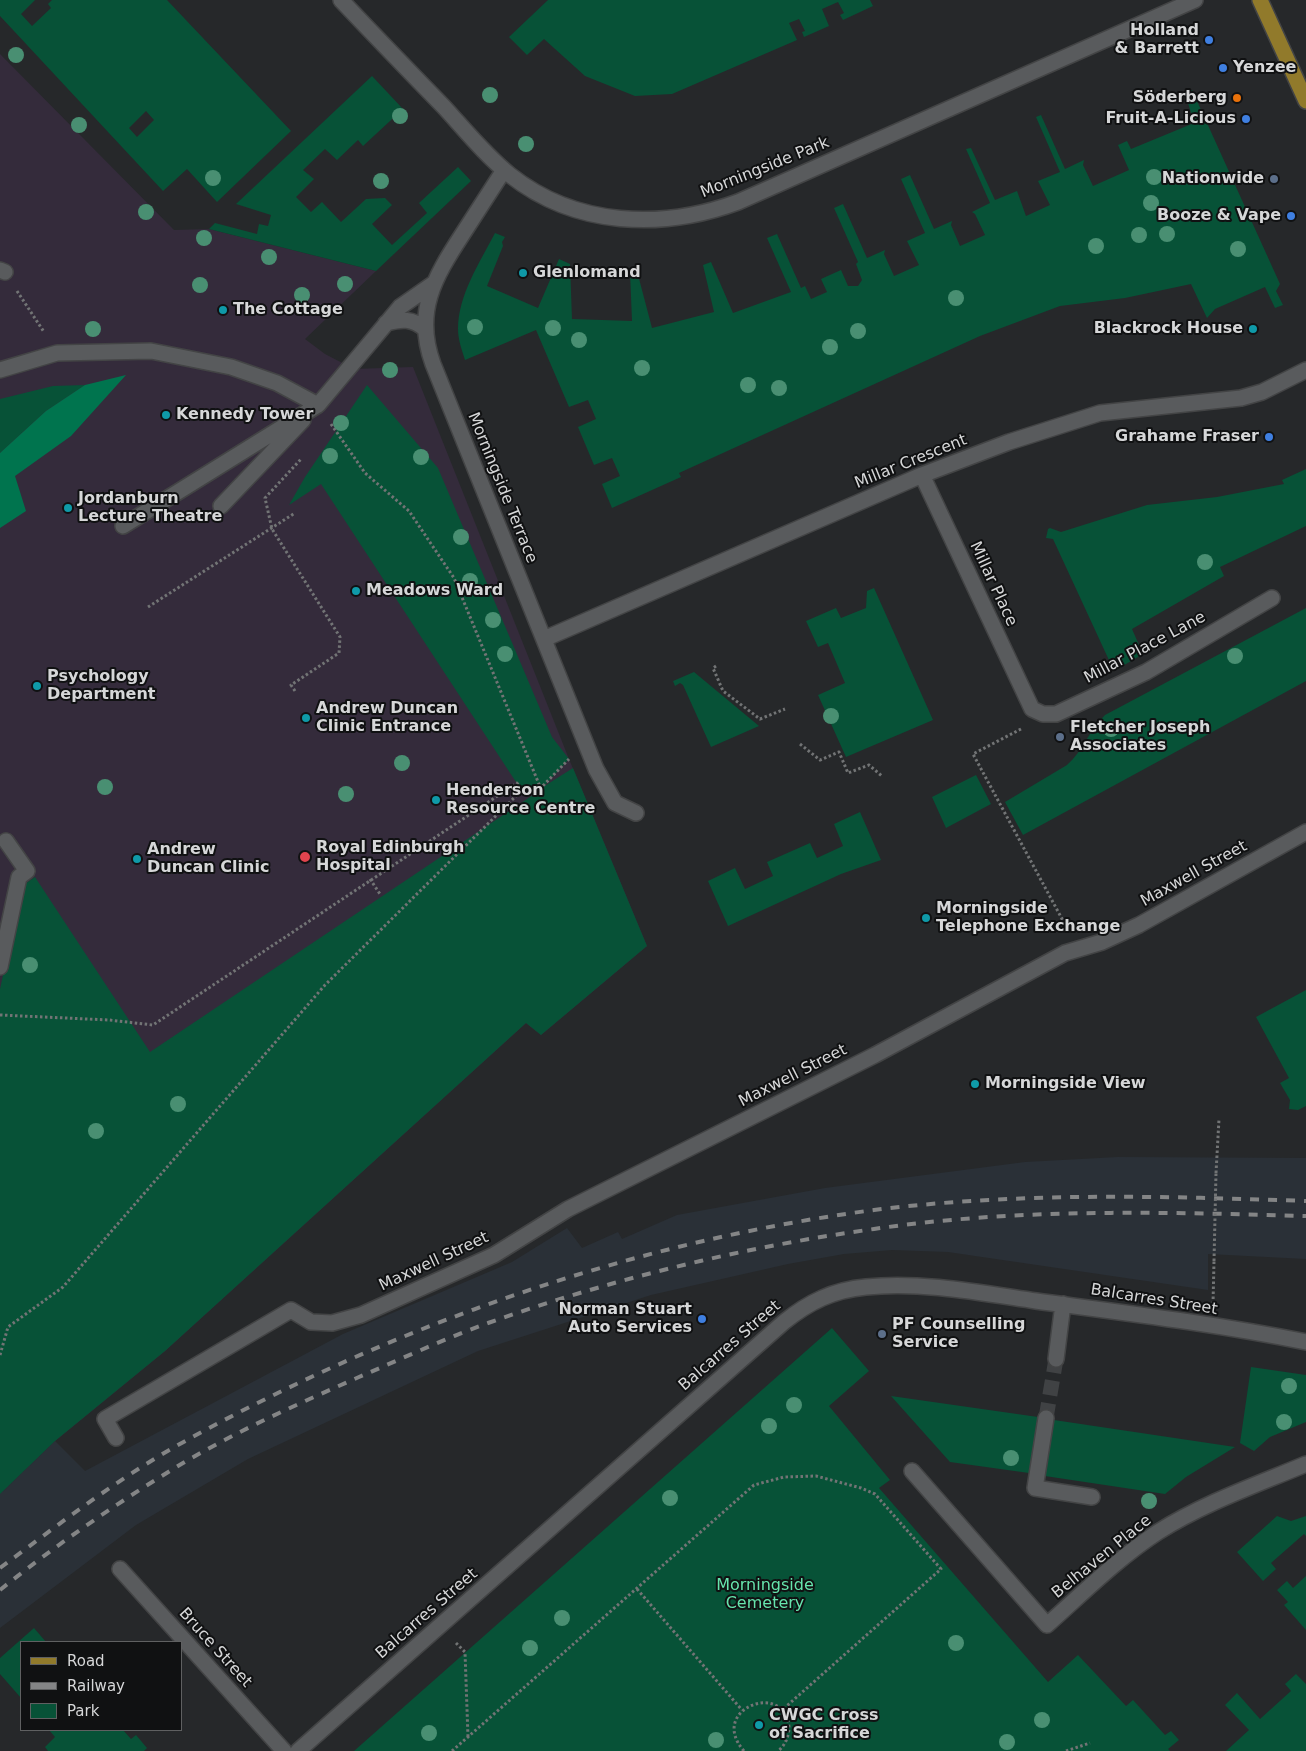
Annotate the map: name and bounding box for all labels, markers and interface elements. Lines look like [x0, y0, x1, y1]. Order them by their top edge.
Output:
place label: Holland & Barrett [1115, 21, 1199, 59]
marker: Holland & Barrett [1203, 34, 1215, 46]
place label: Yenzee [1233, 58, 1296, 78]
marker: Yenzee [1217, 62, 1229, 74]
place label: Söderberg [1133, 88, 1227, 108]
marker: Söderberg [1231, 92, 1243, 104]
place label: Fruit-A-Licious [1105, 109, 1236, 129]
marker: Fruit-A-Licious [1240, 113, 1252, 125]
street label: Morningside Park [698, 133, 832, 203]
place label: Nationwide [1162, 169, 1264, 189]
marker: Nationwide [1268, 173, 1280, 185]
place label: Booze & Vape [1157, 206, 1281, 226]
marker: Booze & Vape [1285, 210, 1297, 222]
place label: Glenlomand [533, 263, 641, 283]
marker: Glenlomand [517, 267, 529, 279]
place label: The Cottage [233, 300, 343, 320]
marker: The Cottage [217, 304, 229, 316]
place label: Blackrock House [1094, 319, 1243, 339]
marker: Blackrock House [1247, 323, 1259, 335]
place label: Kennedy Tower [176, 405, 313, 425]
marker: Kennedy Tower [160, 409, 172, 421]
street label: Morningside Terrace [463, 410, 541, 566]
place label: Grahame Fraser [1115, 427, 1259, 447]
street label: Millar Crescent [852, 431, 970, 493]
marker: Grahame Fraser [1263, 431, 1275, 443]
place label: Jordanburn Lecture Theatre [78, 489, 222, 527]
marker: Jordanburn Lecture Theatre [62, 502, 74, 514]
street label: Millar Place [965, 539, 1021, 629]
place label: Meadows Ward [366, 581, 503, 601]
marker: Meadows Ward [350, 585, 362, 597]
street label: Millar Place Lane [1081, 608, 1209, 688]
place label: Psychology Department [47, 667, 155, 705]
marker: Psychology Department [31, 680, 43, 692]
place label: Andrew Duncan Clinic Entrance [316, 699, 458, 737]
marker: Andrew Duncan Clinic Entrance [300, 712, 312, 724]
place label: Fletcher Joseph Associates [1070, 718, 1210, 756]
marker: Fletcher Joseph Associates [1054, 731, 1066, 743]
place label: Henderson Resource Centre [446, 781, 595, 819]
marker: Henderson Resource Centre [430, 794, 442, 806]
street label: Maxwell Street [1137, 837, 1251, 911]
place label: Royal Edinburgh Hospital [316, 838, 464, 876]
place label: Andrew Duncan Clinic [147, 840, 269, 878]
marker: Royal Edinburgh Hospital [298, 850, 312, 864]
marker: Andrew Duncan Clinic [131, 853, 143, 865]
place label: Morningside Telephone Exchange [936, 899, 1120, 937]
marker: Morningside Telephone Exchange [920, 912, 932, 924]
street label: Maxwell Street [736, 1041, 850, 1111]
place label: Morningside View [985, 1074, 1146, 1094]
marker: Morningside View [969, 1078, 981, 1090]
street label: Maxwell Street [376, 1228, 492, 1296]
street label: Balcarres Street [1089, 1280, 1219, 1320]
street label: Balcarres Street [675, 1297, 785, 1395]
place label: Norman Stuart Auto Services [558, 1300, 692, 1338]
marker: Norman Stuart Auto Services [696, 1313, 708, 1325]
place label: PF Counselling Service [892, 1315, 1025, 1353]
marker: PF Counselling Service [876, 1328, 888, 1340]
street label: Belhaven Place [1048, 1511, 1156, 1603]
street label: Balcarres Street [372, 1565, 482, 1663]
park label: Morningside Cemetery [716, 1576, 814, 1614]
street label: Bruce Street [174, 1604, 256, 1692]
legend [20, 1641, 182, 1731]
text: Road [67, 1652, 105, 1670]
text: Railway [67, 1677, 125, 1695]
text: Park [67, 1702, 99, 1720]
place label: CWGC Cross of Sacrifice [769, 1706, 879, 1744]
marker: CWGC Cross of Sacrifice [753, 1719, 765, 1731]

